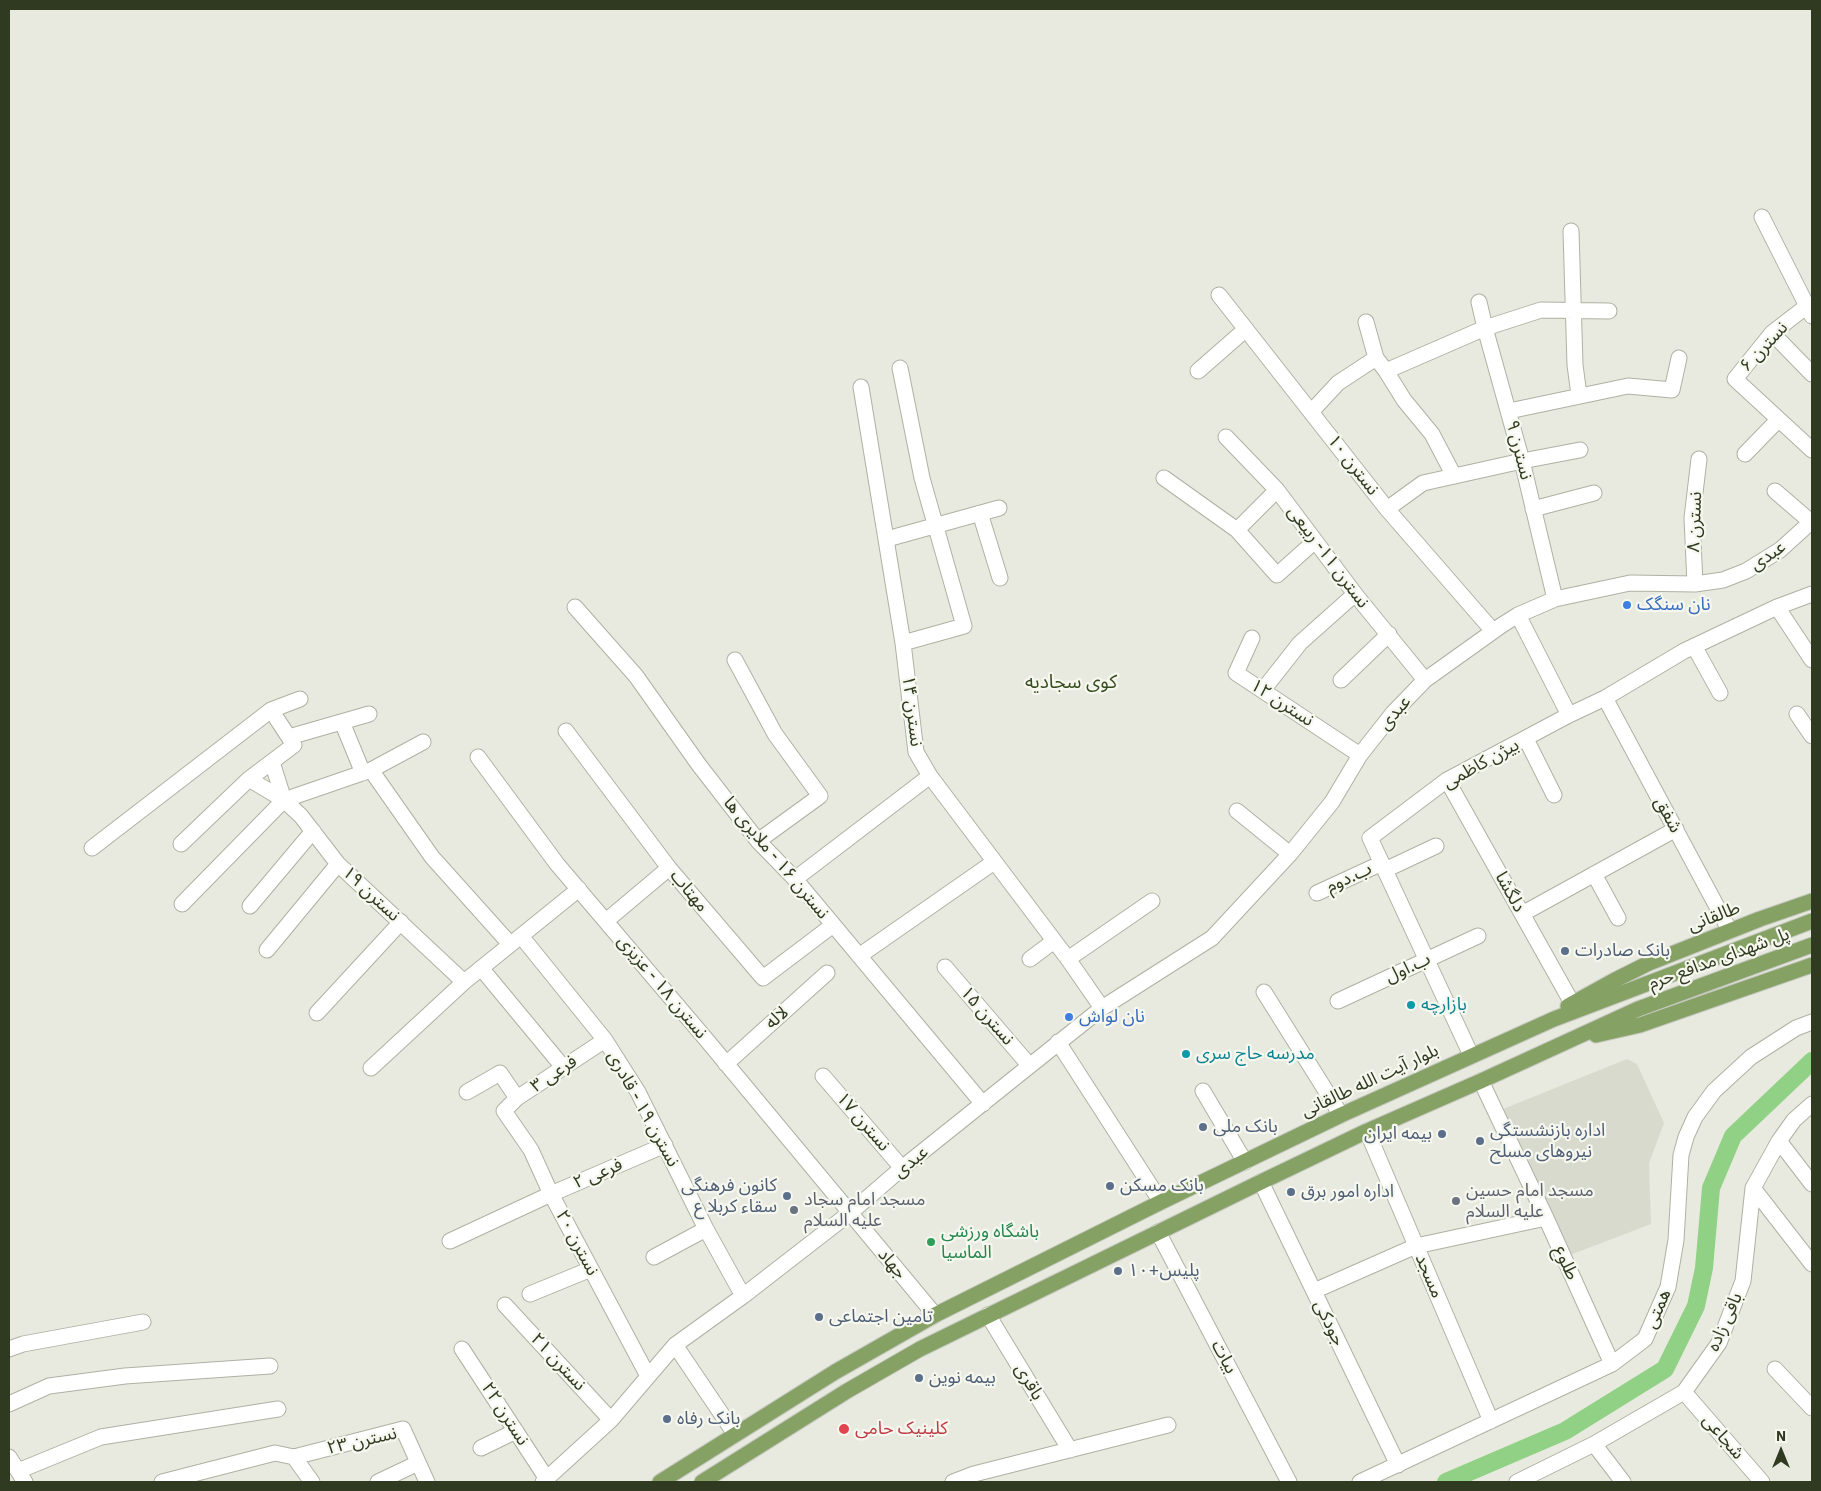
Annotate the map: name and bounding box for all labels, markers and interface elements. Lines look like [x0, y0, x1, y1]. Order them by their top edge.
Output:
street label: نسترن ۶ [1735, 317, 1793, 377]
street label: نسترن ۹ [1501, 418, 1537, 482]
street label: نسترن ۱۰ [1323, 430, 1383, 500]
street label: نسترن ۸ [1683, 491, 1707, 553]
street label: نسترن ۱۱- ربیعی [1282, 501, 1374, 613]
street label: عبدی [1746, 536, 1790, 576]
place label: نان سنگک [1637, 594, 1711, 616]
marker: نان سنگک [1621, 599, 1633, 611]
district label: کوی سجادیه [1025, 672, 1117, 694]
street label: نسترن ۱۴ [897, 674, 927, 748]
street label: نسترن ۱۲ [1246, 675, 1318, 731]
street label: عبدی [1374, 691, 1416, 735]
street label: بیژن کاظمی [1439, 734, 1523, 794]
street label: نسترن ۱۶ - ملایری ها [719, 792, 833, 924]
street label: شفق [1650, 793, 1686, 837]
street label: ب.دوم [1323, 858, 1375, 898]
street label: نسترن ۱۹ [338, 862, 404, 926]
street label: مهتاب [665, 866, 713, 916]
street label: دلگشا [1490, 868, 1530, 916]
street label: طالقانی [1685, 897, 1743, 937]
street label: پل شهدای مدافع حرم [1645, 923, 1793, 995]
street label: نسترن ۱۸ - عزیزی [612, 931, 712, 1043]
place label: بانک صادرات [1575, 940, 1670, 962]
marker: بانک صادرات [1559, 945, 1571, 957]
street label: ب.اول [1382, 948, 1434, 988]
street label: نسترن ۱۵ [956, 982, 1018, 1050]
place label: بازارچه [1421, 994, 1467, 1016]
marker: بازارچه [1405, 999, 1417, 1011]
street label: لاله [761, 1002, 793, 1034]
place label: نان لواش [1079, 1006, 1145, 1028]
marker: نان لواش [1063, 1011, 1075, 1023]
street label: بلوار آیت الله طالقانی [1298, 1040, 1442, 1122]
place label: مدرسه حاج سری [1196, 1043, 1315, 1065]
street label: نسترن ۱۹ - قادری [602, 1047, 684, 1171]
marker: مدرسه حاج سری [1180, 1048, 1192, 1060]
street label: فرعی ۳ [527, 1051, 581, 1097]
street label: نسترن ۱۷ [832, 1088, 894, 1156]
place label: بانک ملی [1213, 1116, 1278, 1138]
place label: اداره بازنشستگی نیروهای مسلح [1490, 1120, 1605, 1162]
marker: بانک ملی [1197, 1121, 1209, 1133]
place label: بیمه ایران [1364, 1123, 1432, 1145]
marker: بیمه ایران [1436, 1128, 1448, 1140]
marker: اداره بازنشستگی نیروهای مسلح [1474, 1135, 1486, 1147]
street label: عبدی [889, 1141, 933, 1183]
street label: فرعی ۲ [570, 1154, 626, 1194]
place label: کانون فرهنگی سقاء کربلا ع [681, 1175, 777, 1218]
place label: بانک مسکن [1120, 1175, 1204, 1197]
marker: بانک مسکن [1104, 1180, 1116, 1192]
place label: مسجد امام حسین علیه السلام [1466, 1180, 1594, 1222]
place label: اداره امور برق [1301, 1181, 1394, 1203]
marker: اداره امور برق [1285, 1186, 1297, 1198]
place label: مسجد امام سجاد علیه السلام [804, 1189, 925, 1232]
marker: کانون فرهنگی سقاء کربلا ع [781, 1190, 793, 1202]
marker: مسجد امام حسین علیه السلام [1450, 1195, 1462, 1207]
marker: مسجد امام سجاد علیه السلام [788, 1204, 800, 1216]
street label: نسترن ۲۰ [551, 1207, 603, 1279]
place label: باشگاه ورزشی الماسیا [941, 1221, 1039, 1264]
marker: باشگاه ورزشی الماسیا [925, 1236, 937, 1248]
street label: طلوع [1549, 1243, 1583, 1283]
street label: جهاد [873, 1244, 911, 1284]
street label: مسجد [1410, 1251, 1448, 1301]
place label: پلیس+۱۰ [1128, 1260, 1200, 1282]
marker: پلیس+۱۰ [1112, 1265, 1124, 1277]
street label: همتی [1640, 1286, 1676, 1332]
street label: باقی زاده [1703, 1289, 1747, 1355]
street label: جودکی [1309, 1297, 1349, 1349]
place label: تامین اجتماعی [829, 1306, 933, 1328]
marker: تامین اجتماعی [813, 1311, 825, 1323]
street label: نسترن ۲۱ [526, 1329, 590, 1395]
street label: بیات [1206, 1337, 1242, 1377]
street label: باقری [1010, 1360, 1048, 1404]
place label: بیمه نوین [929, 1367, 996, 1389]
marker: بیمه نوین [913, 1372, 925, 1384]
street label: نسترن ۲۲ [477, 1378, 533, 1450]
place label: بانک رفاه [677, 1408, 740, 1430]
street label: شجاعی [1697, 1410, 1749, 1464]
marker: بانک رفاه [661, 1413, 673, 1425]
place label: کلینیک حامی [855, 1418, 948, 1440]
street label: نسترن ۲۳ [325, 1422, 399, 1460]
marker: کلینیک حامی [837, 1422, 851, 1436]
north arrow [1756, 1426, 1806, 1476]
text: N [1776, 1427, 1786, 1445]

